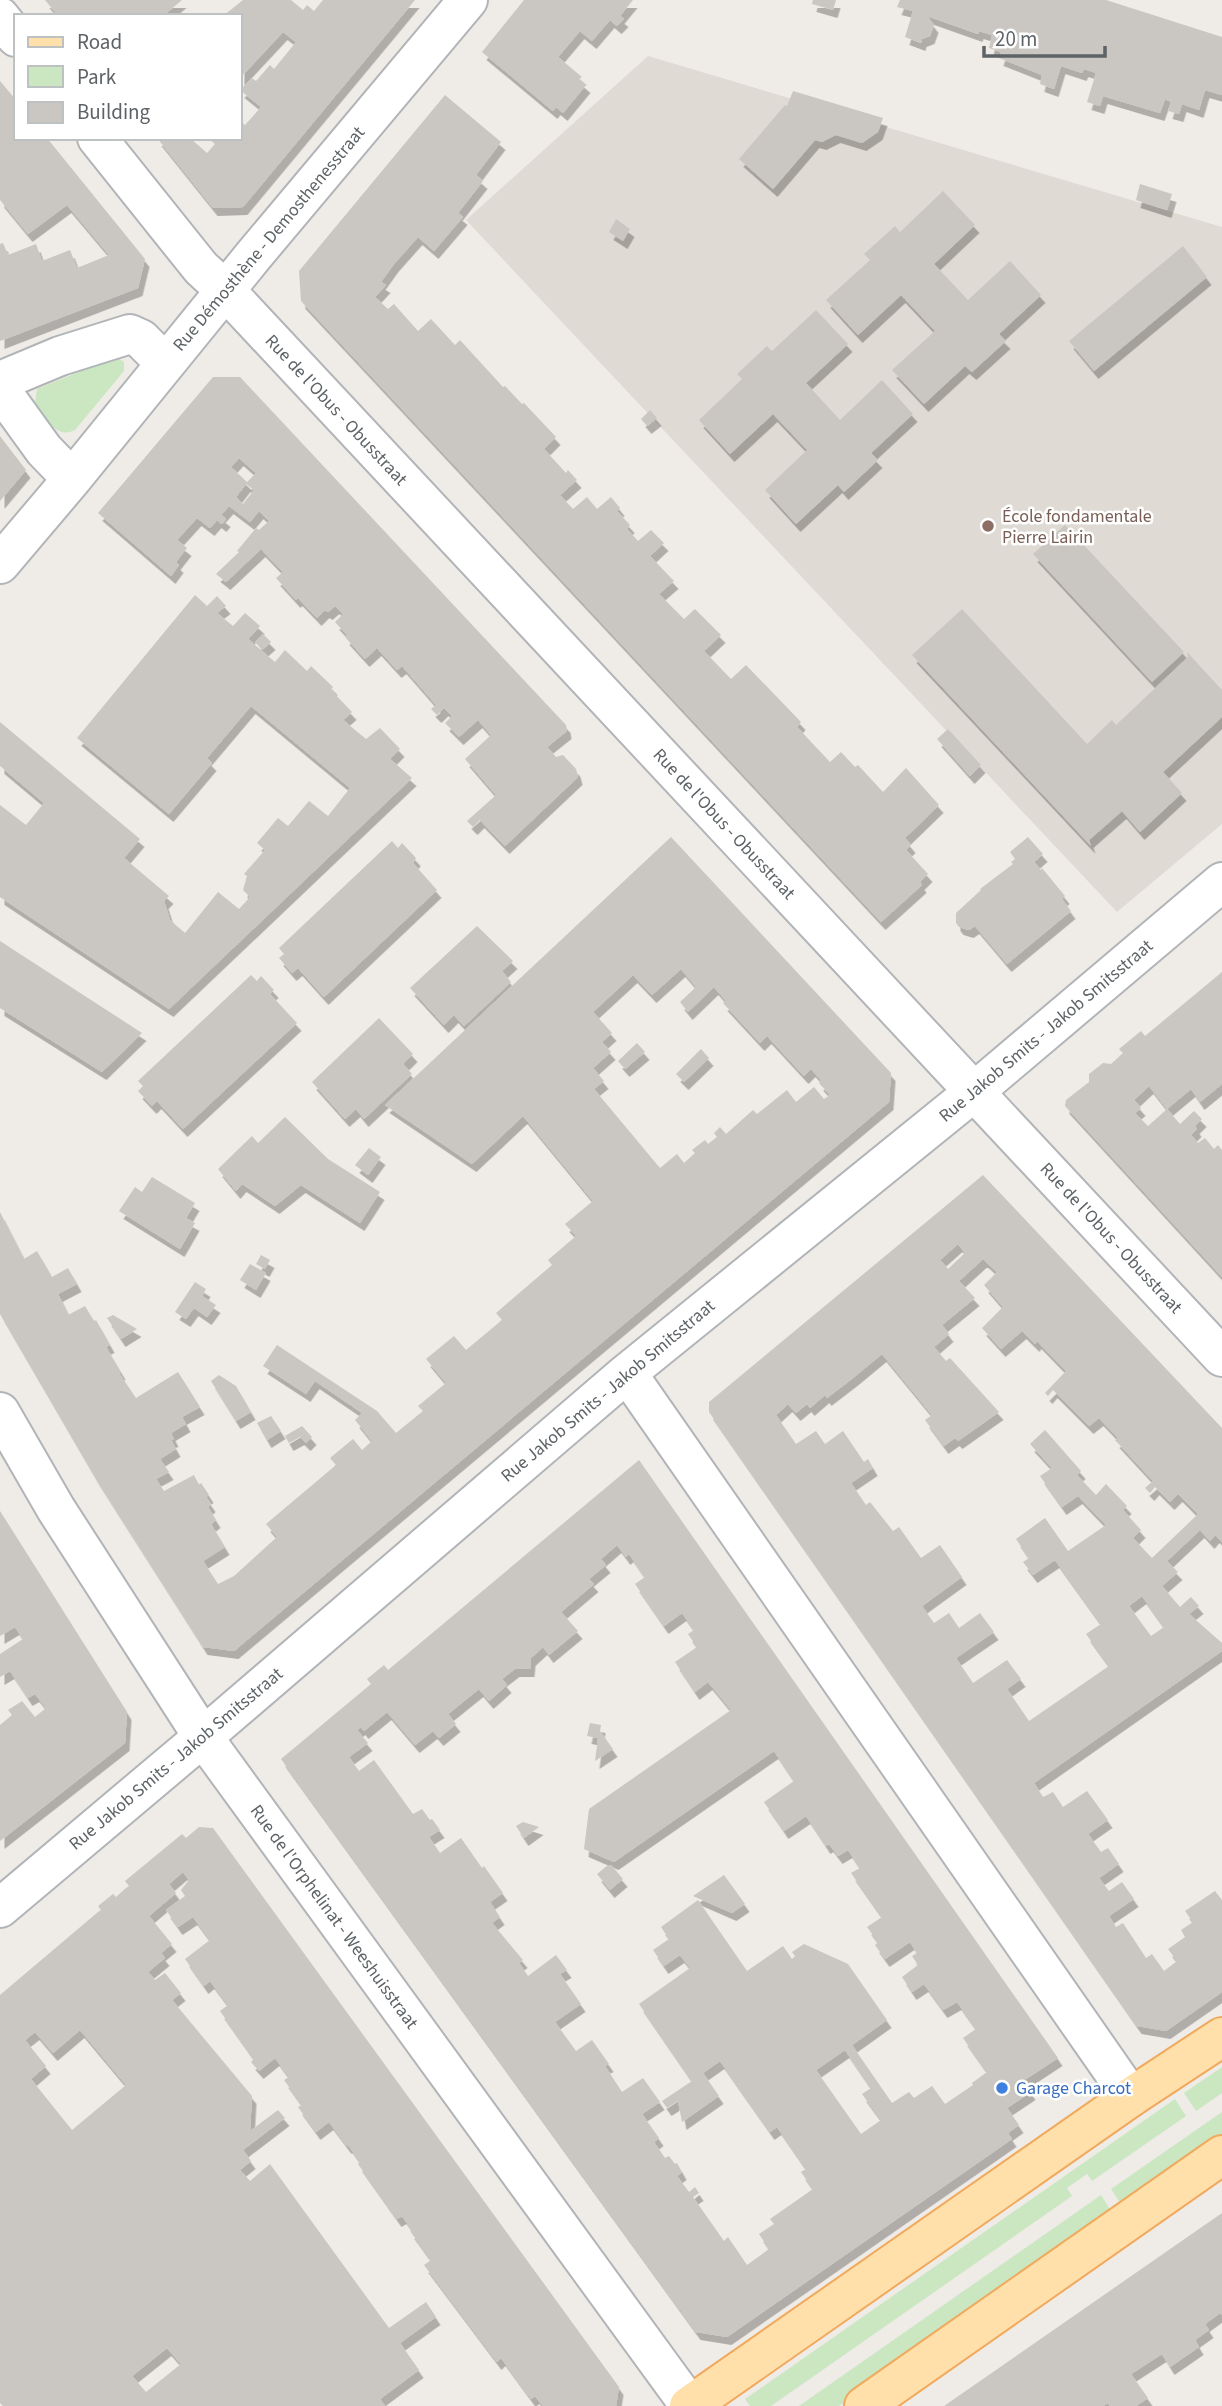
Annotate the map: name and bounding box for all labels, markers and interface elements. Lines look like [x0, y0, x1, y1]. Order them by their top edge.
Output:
legend [14, 14, 242, 140]
scale bar [984, 14, 1105, 58]
text: 20 m [995, 24, 1037, 54]
text: Road [77, 27, 122, 57]
text: Park [77, 62, 117, 92]
text: Building [77, 97, 151, 127]
street label: Rue Démosthène - Demosthenesstraat [167, 121, 371, 357]
street label: Rue de l'Obus - Obusstraat [259, 329, 413, 491]
place label: École fondamentale Pierre Lairin [1002, 504, 1152, 550]
marker: École fondamentale Pierre Lairin [980, 518, 996, 534]
street label: Rue de l'Obus - Obusstraat [647, 743, 801, 905]
street label: Rue Jakob Smits - Jakob Smitsstraat [934, 934, 1158, 1128]
street label: Rue de l'Obus - Obusstraat [1034, 1157, 1188, 1319]
street label: Rue Jakob Smits - Jakob Smitsstraat [496, 1294, 720, 1488]
street label: Rue Jakob Smits - Jakob Smitsstraat [64, 1662, 288, 1856]
street label: Rue de l'Orphelinat - Weeshuisstraat [244, 1800, 424, 2034]
place label: Garage Charcot [1016, 2076, 1131, 2101]
marker: Garage Charcot [994, 2080, 1010, 2096]

